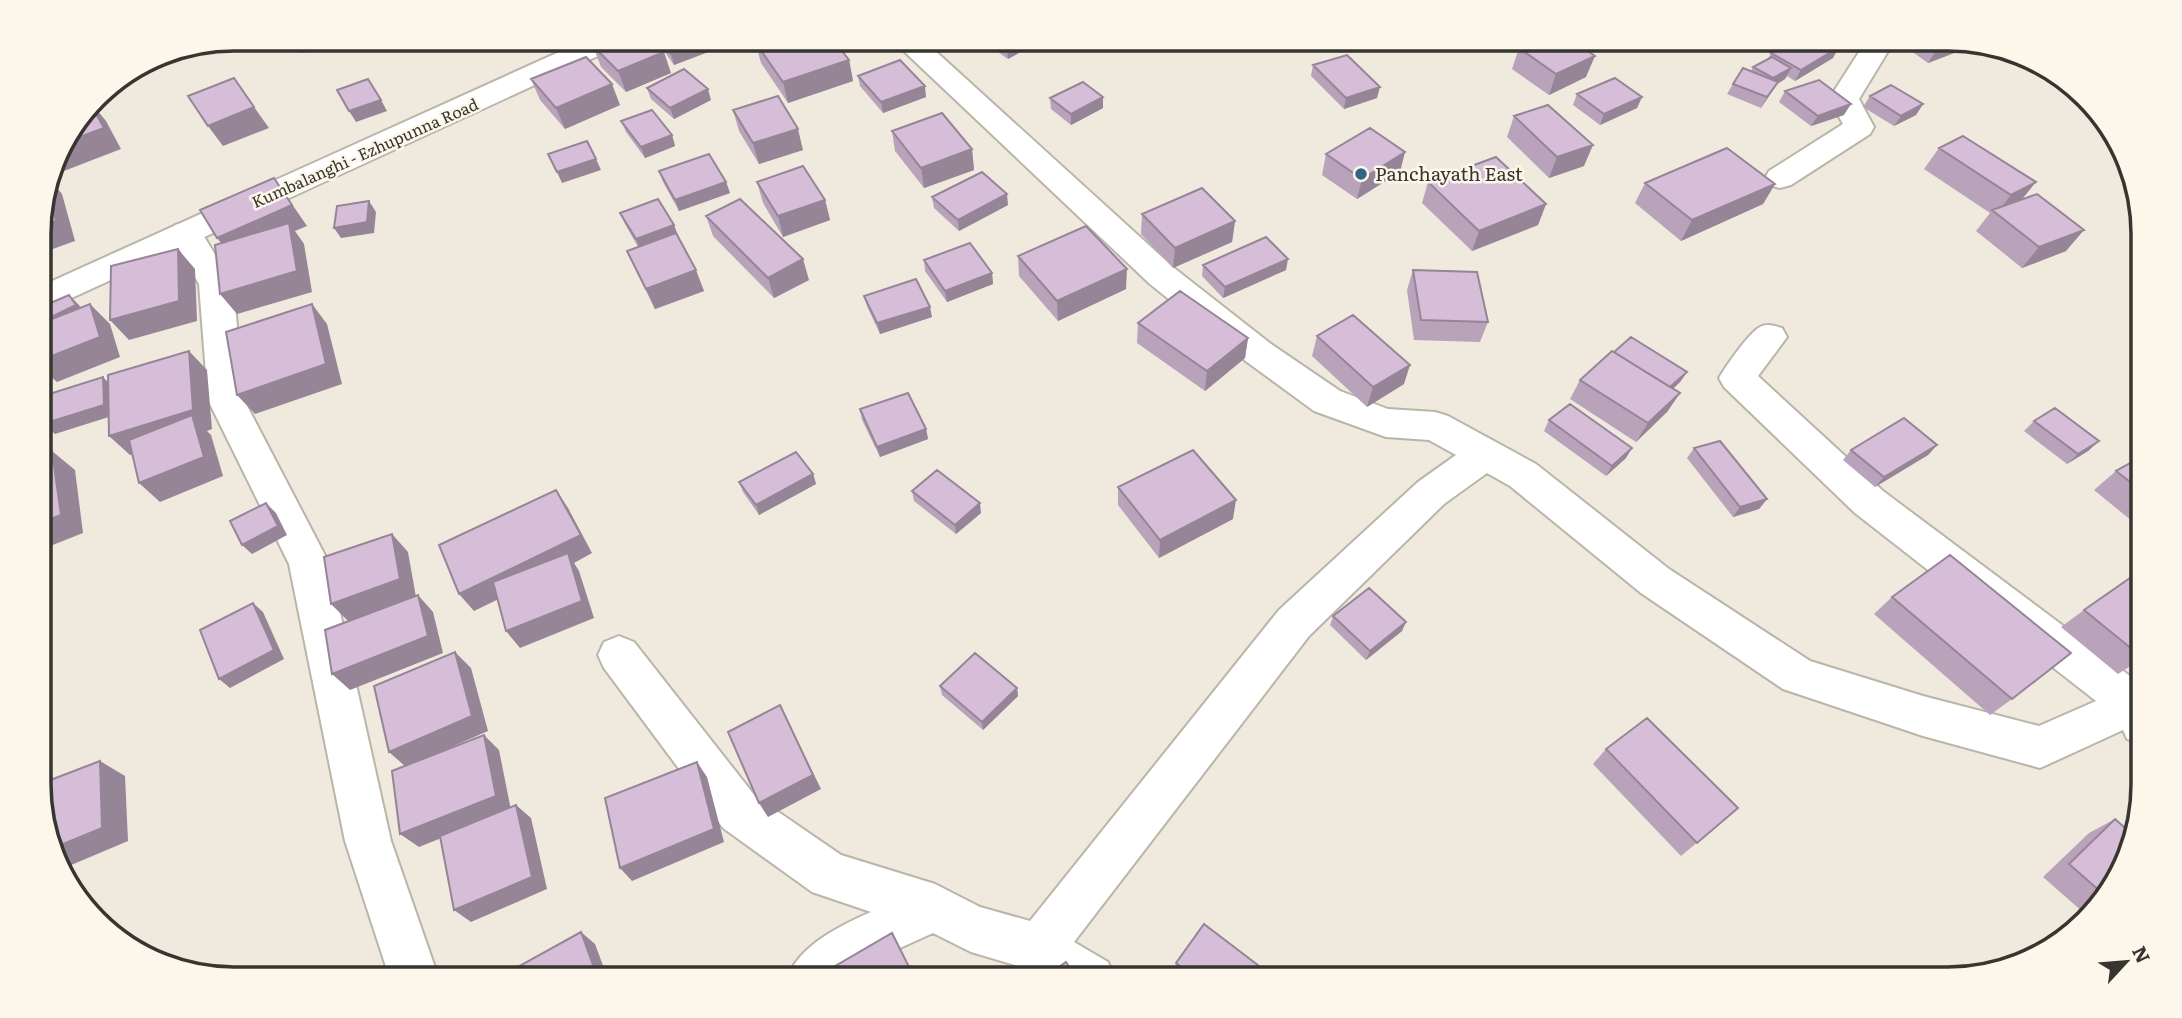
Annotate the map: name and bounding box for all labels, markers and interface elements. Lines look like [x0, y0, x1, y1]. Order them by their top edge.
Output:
street label: Kumbalanghi - Ezhupunna Road [247, 91, 482, 213]
place label: Panchayath East [1375, 159, 1523, 187]
marker: Panchayath East [1353, 166, 1369, 182]
north arrow [2091, 927, 2161, 997]
text: N [2126, 941, 2158, 967]

